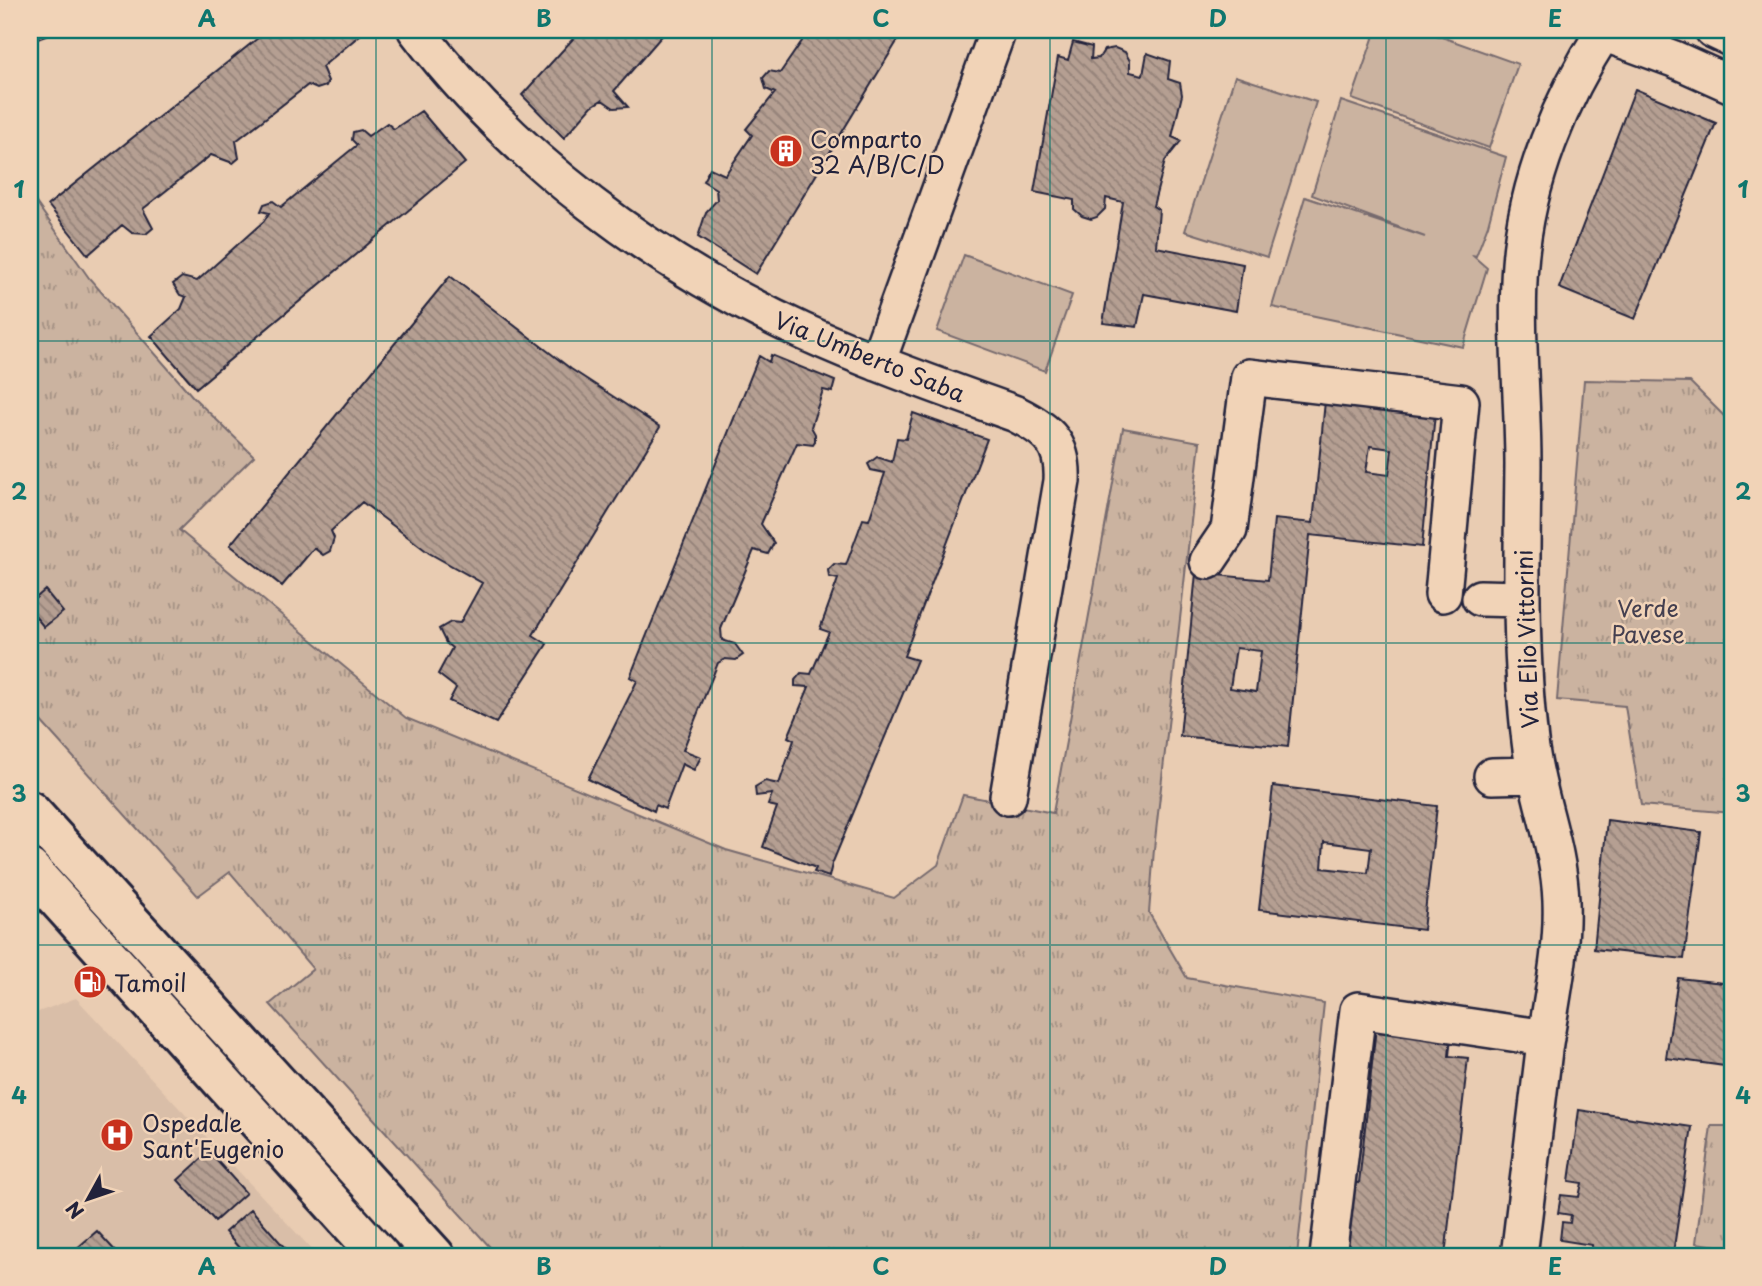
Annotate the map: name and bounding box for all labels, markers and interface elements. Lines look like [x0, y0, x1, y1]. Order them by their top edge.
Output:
text: A [198, 0, 216, 35]
text: B [536, 0, 552, 35]
text: C [872, 0, 890, 35]
text: D [1209, 0, 1227, 35]
text: E [1548, 0, 1562, 35]
place label: Comparto 32 A/B/C/D [810, 121, 945, 182]
building icon: Comparto 32 A/B/C/D [767, 132, 805, 170]
text: 1 [14, 171, 25, 206]
text: 1 [1738, 171, 1749, 206]
street label: Via Umberto Saba [769, 302, 971, 411]
text: 2 [11, 473, 27, 508]
text: 2 [1735, 473, 1751, 508]
street label: Via Elio Vittorini [1505, 549, 1547, 729]
park label: Verde Pavese [1611, 590, 1685, 651]
text: 3 [11, 775, 27, 810]
text: 3 [1735, 775, 1751, 810]
fuel station icon: Tamoil [71, 963, 109, 1001]
place label: Tamoil [114, 965, 187, 1000]
text: 4 [11, 1077, 27, 1112]
text: 4 [1735, 1077, 1751, 1112]
place label: Ospedale Sant'Eugenio [142, 1105, 284, 1166]
hospital icon: Ospedale Sant'Eugenio [98, 1116, 136, 1154]
north arrow [52, 1164, 122, 1234]
text: N [59, 1196, 90, 1225]
text: A [198, 1248, 216, 1283]
text: B [536, 1248, 552, 1283]
text: C [872, 1248, 890, 1283]
text: D [1209, 1248, 1227, 1283]
text: E [1548, 1248, 1562, 1283]

